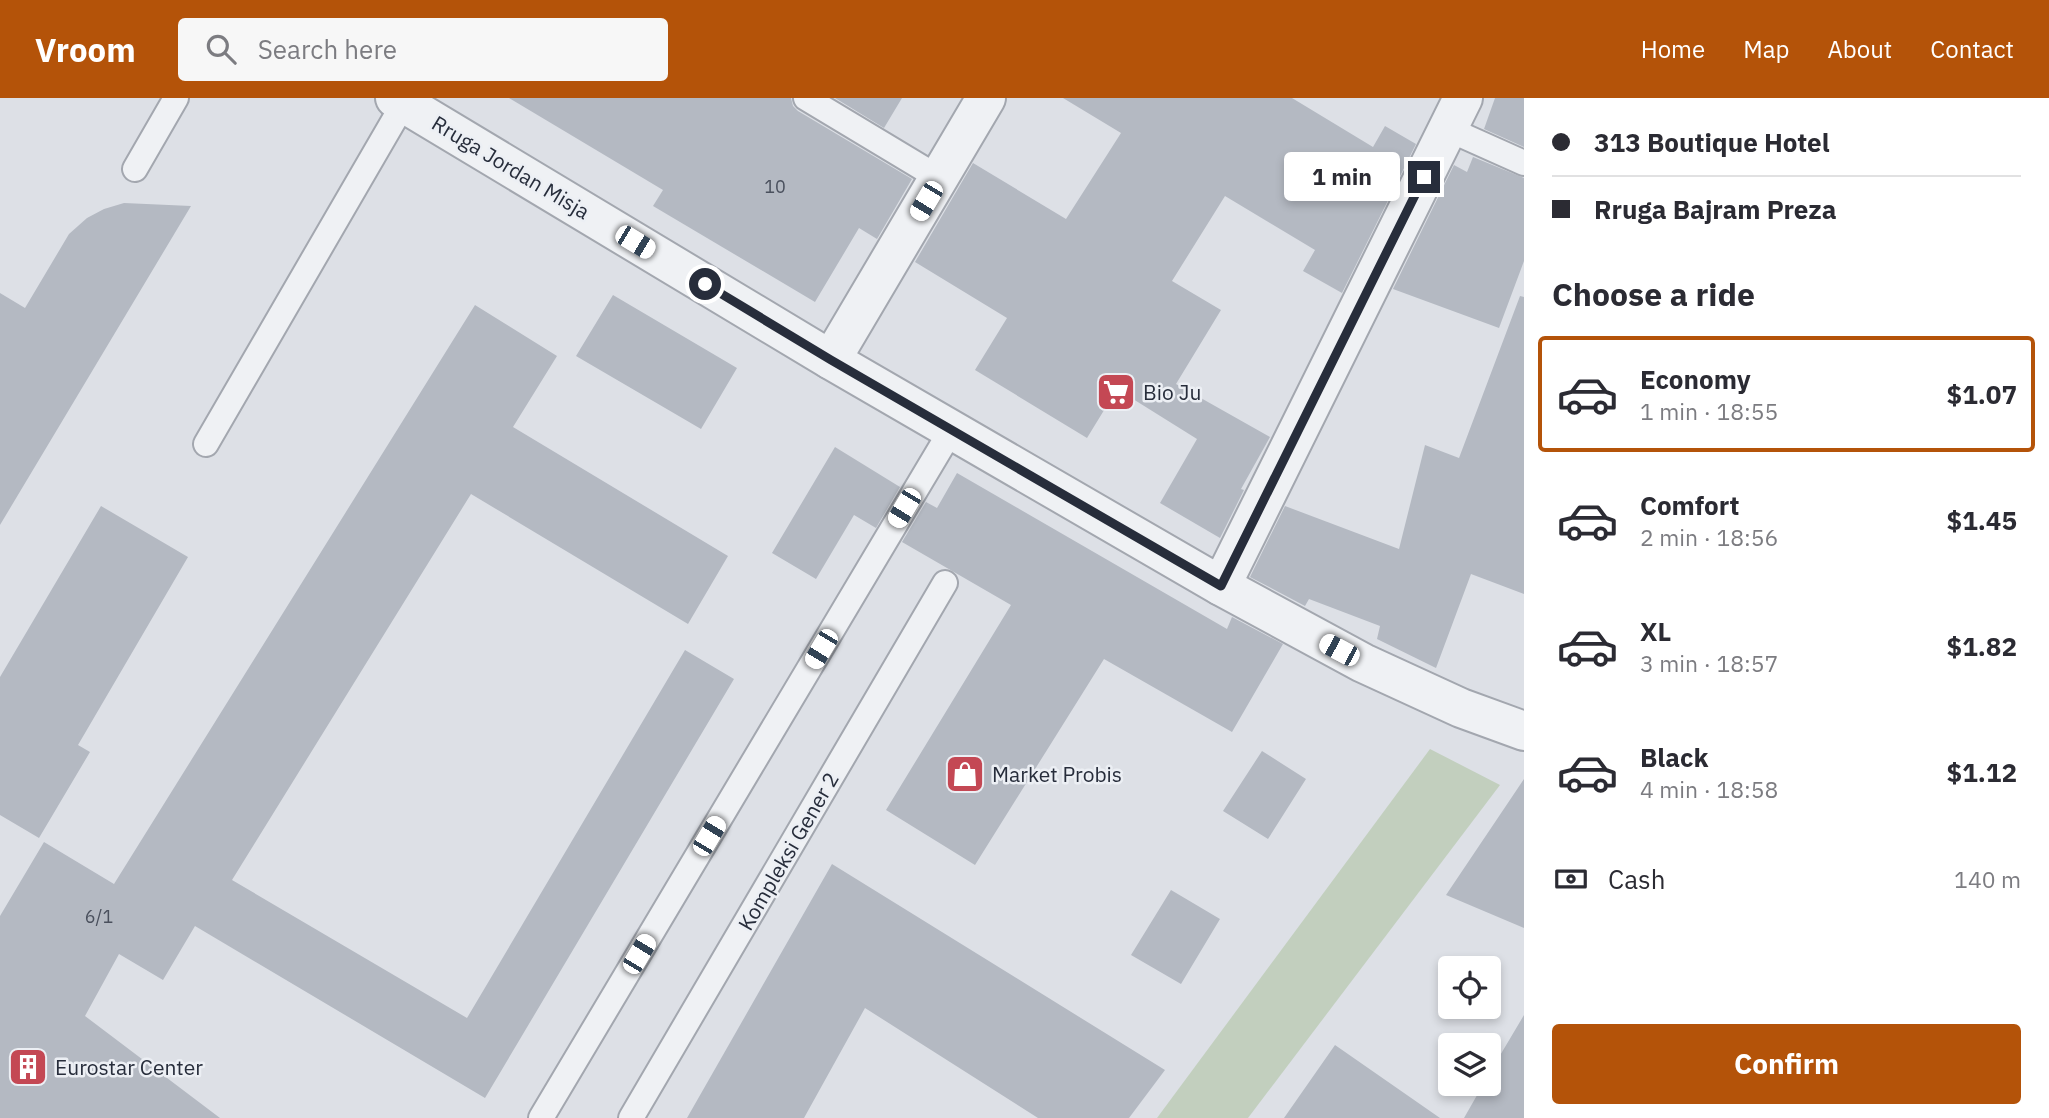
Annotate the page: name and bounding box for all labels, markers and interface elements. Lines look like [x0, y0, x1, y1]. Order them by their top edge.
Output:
search box [178, 18, 668, 81]
text: Vroom [35, 28, 136, 71]
icon: search [202, 30, 240, 68]
text: Search here [258, 32, 397, 66]
text: Home [1641, 33, 1705, 65]
text: Map [1743, 33, 1789, 65]
text: About [1827, 33, 1892, 65]
text: Contact [1930, 33, 2014, 65]
street label: Rruga Jordan Misja [427, 109, 595, 225]
text: 313 Boutique Hotel [1594, 125, 1830, 159]
callout: 1 min [1284, 153, 1400, 202]
text: 1 min [1312, 161, 1372, 191]
route end [1408, 161, 1440, 193]
house number: 10 [764, 175, 786, 198]
car [907, 178, 946, 224]
text: Rruga Bajram Preza [1594, 192, 1837, 226]
car [612, 222, 659, 262]
route start [689, 268, 721, 300]
text: Choose a ride [1552, 273, 1755, 315]
text: Economy [1640, 362, 1751, 396]
icon: car [1556, 363, 1619, 426]
supermarket icon: Bio Ju [1095, 371, 1137, 413]
text: $1.07 [1947, 377, 2017, 411]
place label: Bio Ju [1143, 378, 1201, 406]
text: 1 min · 18:55 [1640, 396, 1778, 426]
car [885, 485, 924, 531]
text: Comfort [1640, 488, 1739, 522]
icon: car [1556, 489, 1619, 552]
text: $1.45 [1947, 503, 2017, 537]
text: 2 min · 18:56 [1640, 522, 1778, 552]
text: XL [1640, 614, 1671, 648]
icon: car [1556, 615, 1619, 678]
car [802, 626, 841, 672]
text: $1.82 [1947, 629, 2017, 663]
car [1316, 631, 1363, 669]
text: 3 min · 18:57 [1640, 648, 1778, 678]
text: Black [1640, 740, 1708, 774]
icon: car [1556, 741, 1619, 804]
shop icon: Market Probis [944, 753, 986, 795]
text: $1.12 [1947, 755, 2017, 789]
place label: Market Probis [992, 760, 1122, 788]
street label: Kompleksi Gener 2 [731, 767, 845, 935]
text: 4 min · 18:58 [1640, 774, 1778, 804]
car [690, 813, 729, 859]
icon: cash [1552, 860, 1590, 898]
text: Cash [1608, 862, 1665, 896]
text: 140 m [1954, 864, 2021, 894]
house number: 6/1 [85, 905, 113, 928]
car [620, 931, 659, 977]
map controls [1438, 956, 1501, 1096]
button: locate [1438, 956, 1501, 1019]
button: Confirm [1552, 1024, 2021, 1104]
button: layers [1438, 1033, 1501, 1096]
building icon: Eurostar Center [7, 1046, 49, 1088]
place label: Eurostar Center [55, 1053, 203, 1081]

